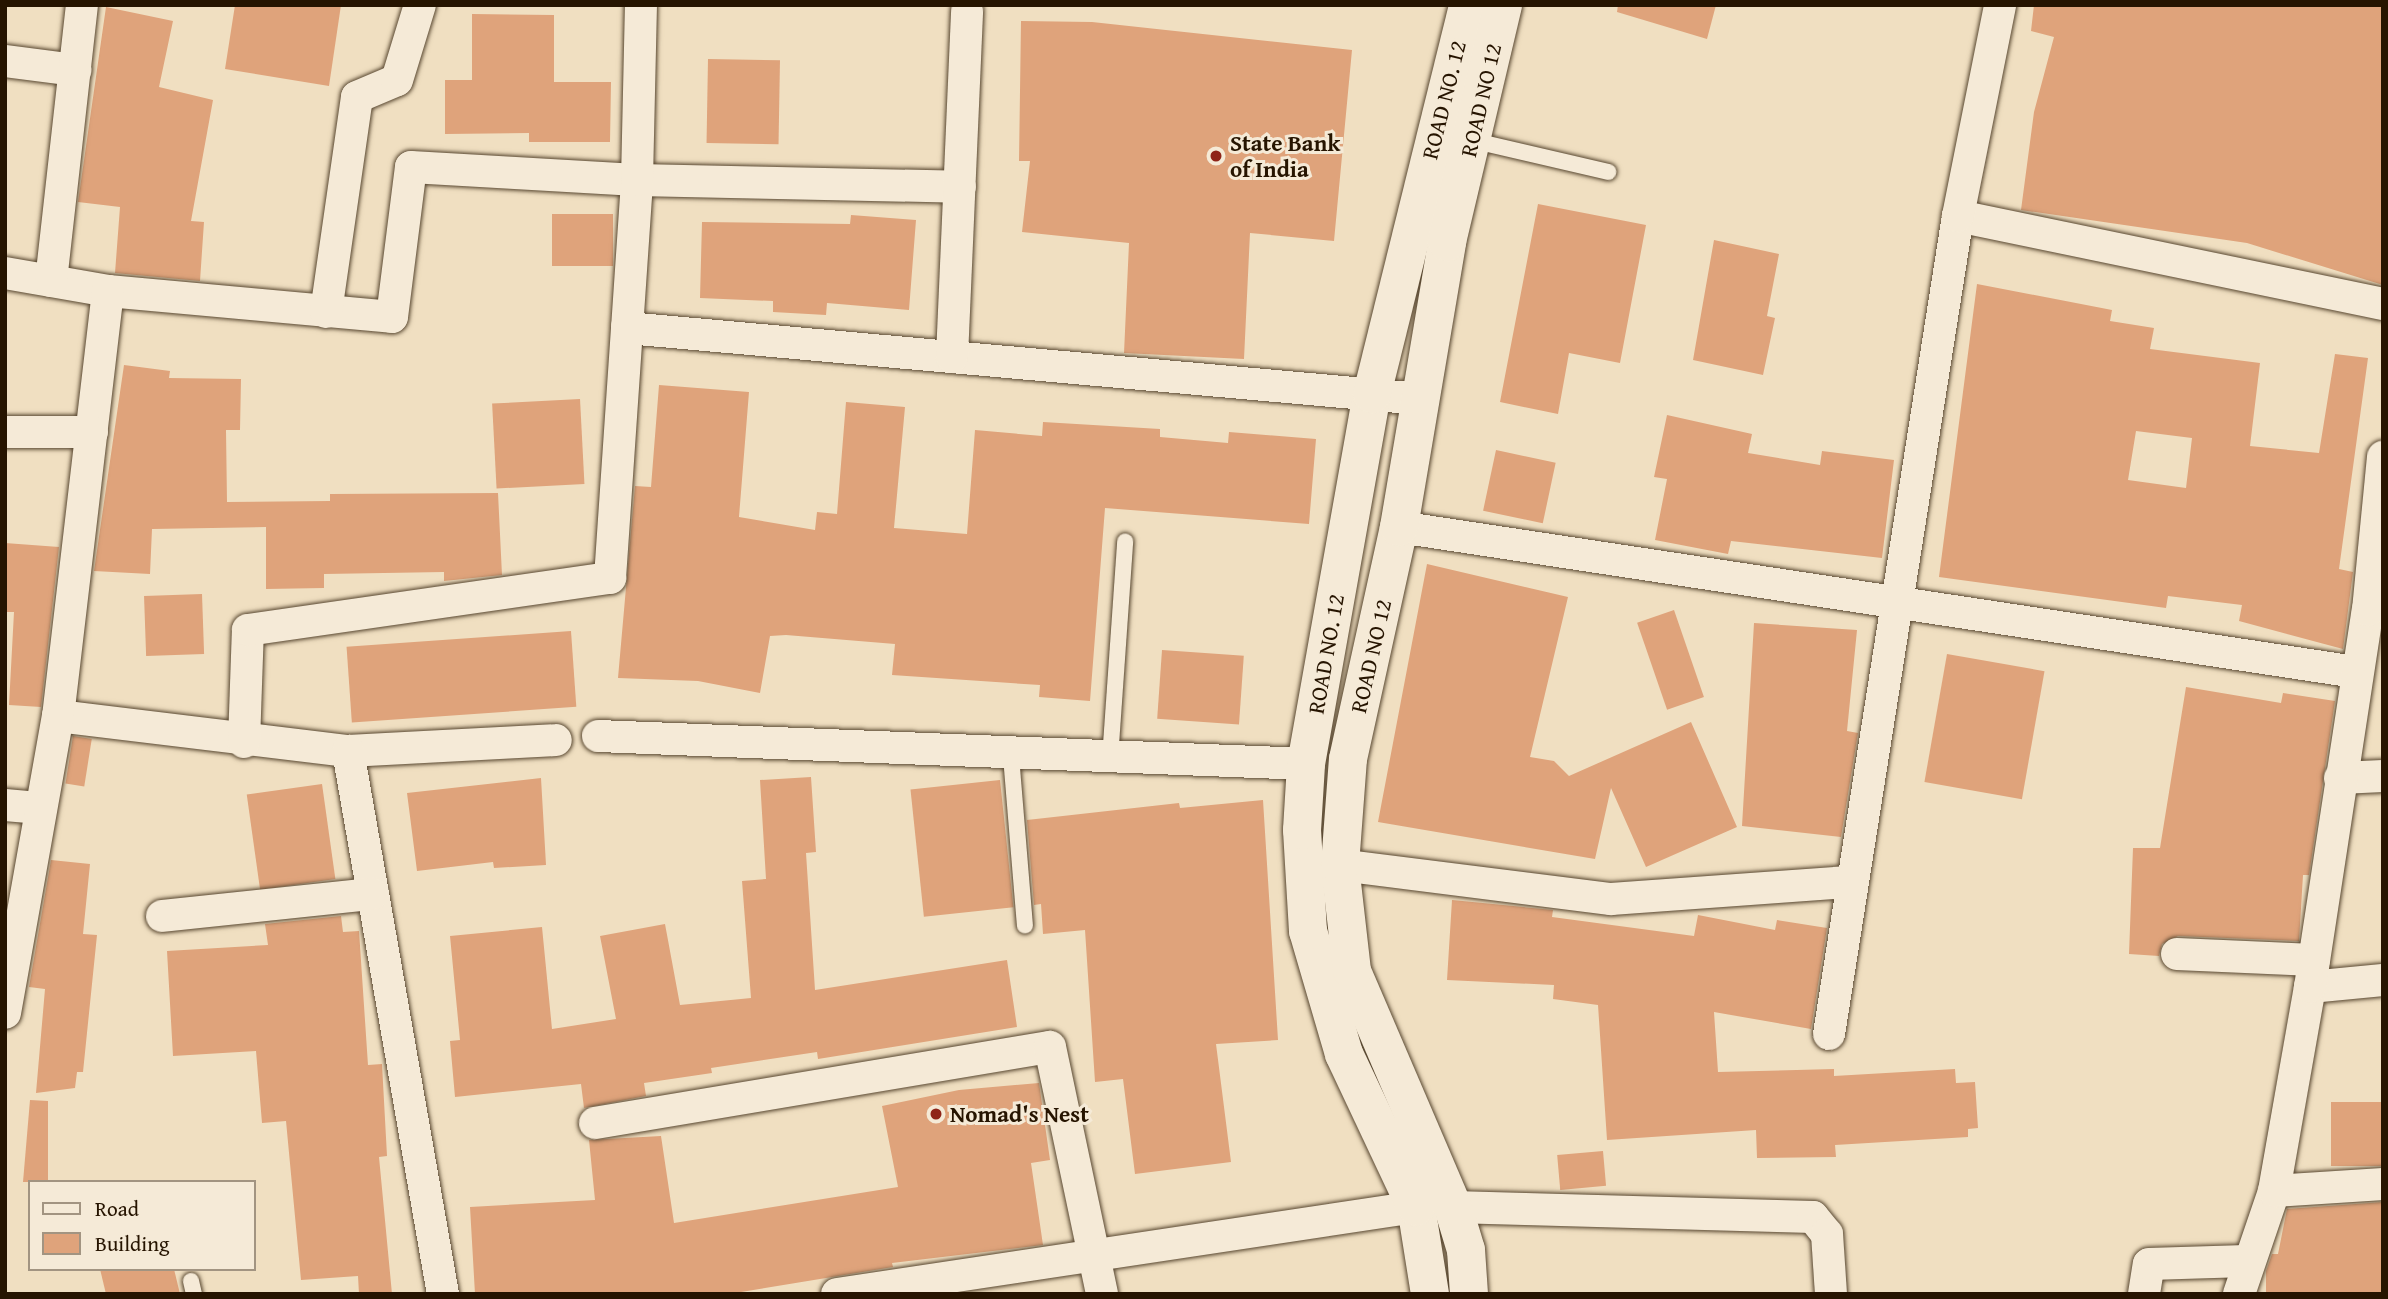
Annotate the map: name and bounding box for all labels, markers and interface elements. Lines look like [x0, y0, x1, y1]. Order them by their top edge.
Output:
street label: ROAD NO. 12 [1416, 38, 1472, 162]
street label: ROAD NO 12 [1455, 41, 1507, 159]
place label: State Bank of India [1230, 129, 1340, 183]
marker: State Bank of India [1208, 148, 1224, 164]
street label: ROAD NO. 12 [1302, 592, 1350, 716]
street label: ROAD NO 12 [1345, 597, 1397, 715]
place label: Nomad's Nest [950, 1100, 1089, 1128]
marker: Nomad's Nest [928, 1106, 944, 1122]
legend [28, 1180, 256, 1271]
text: Road [95, 1193, 139, 1224]
text: Building [95, 1228, 169, 1259]

